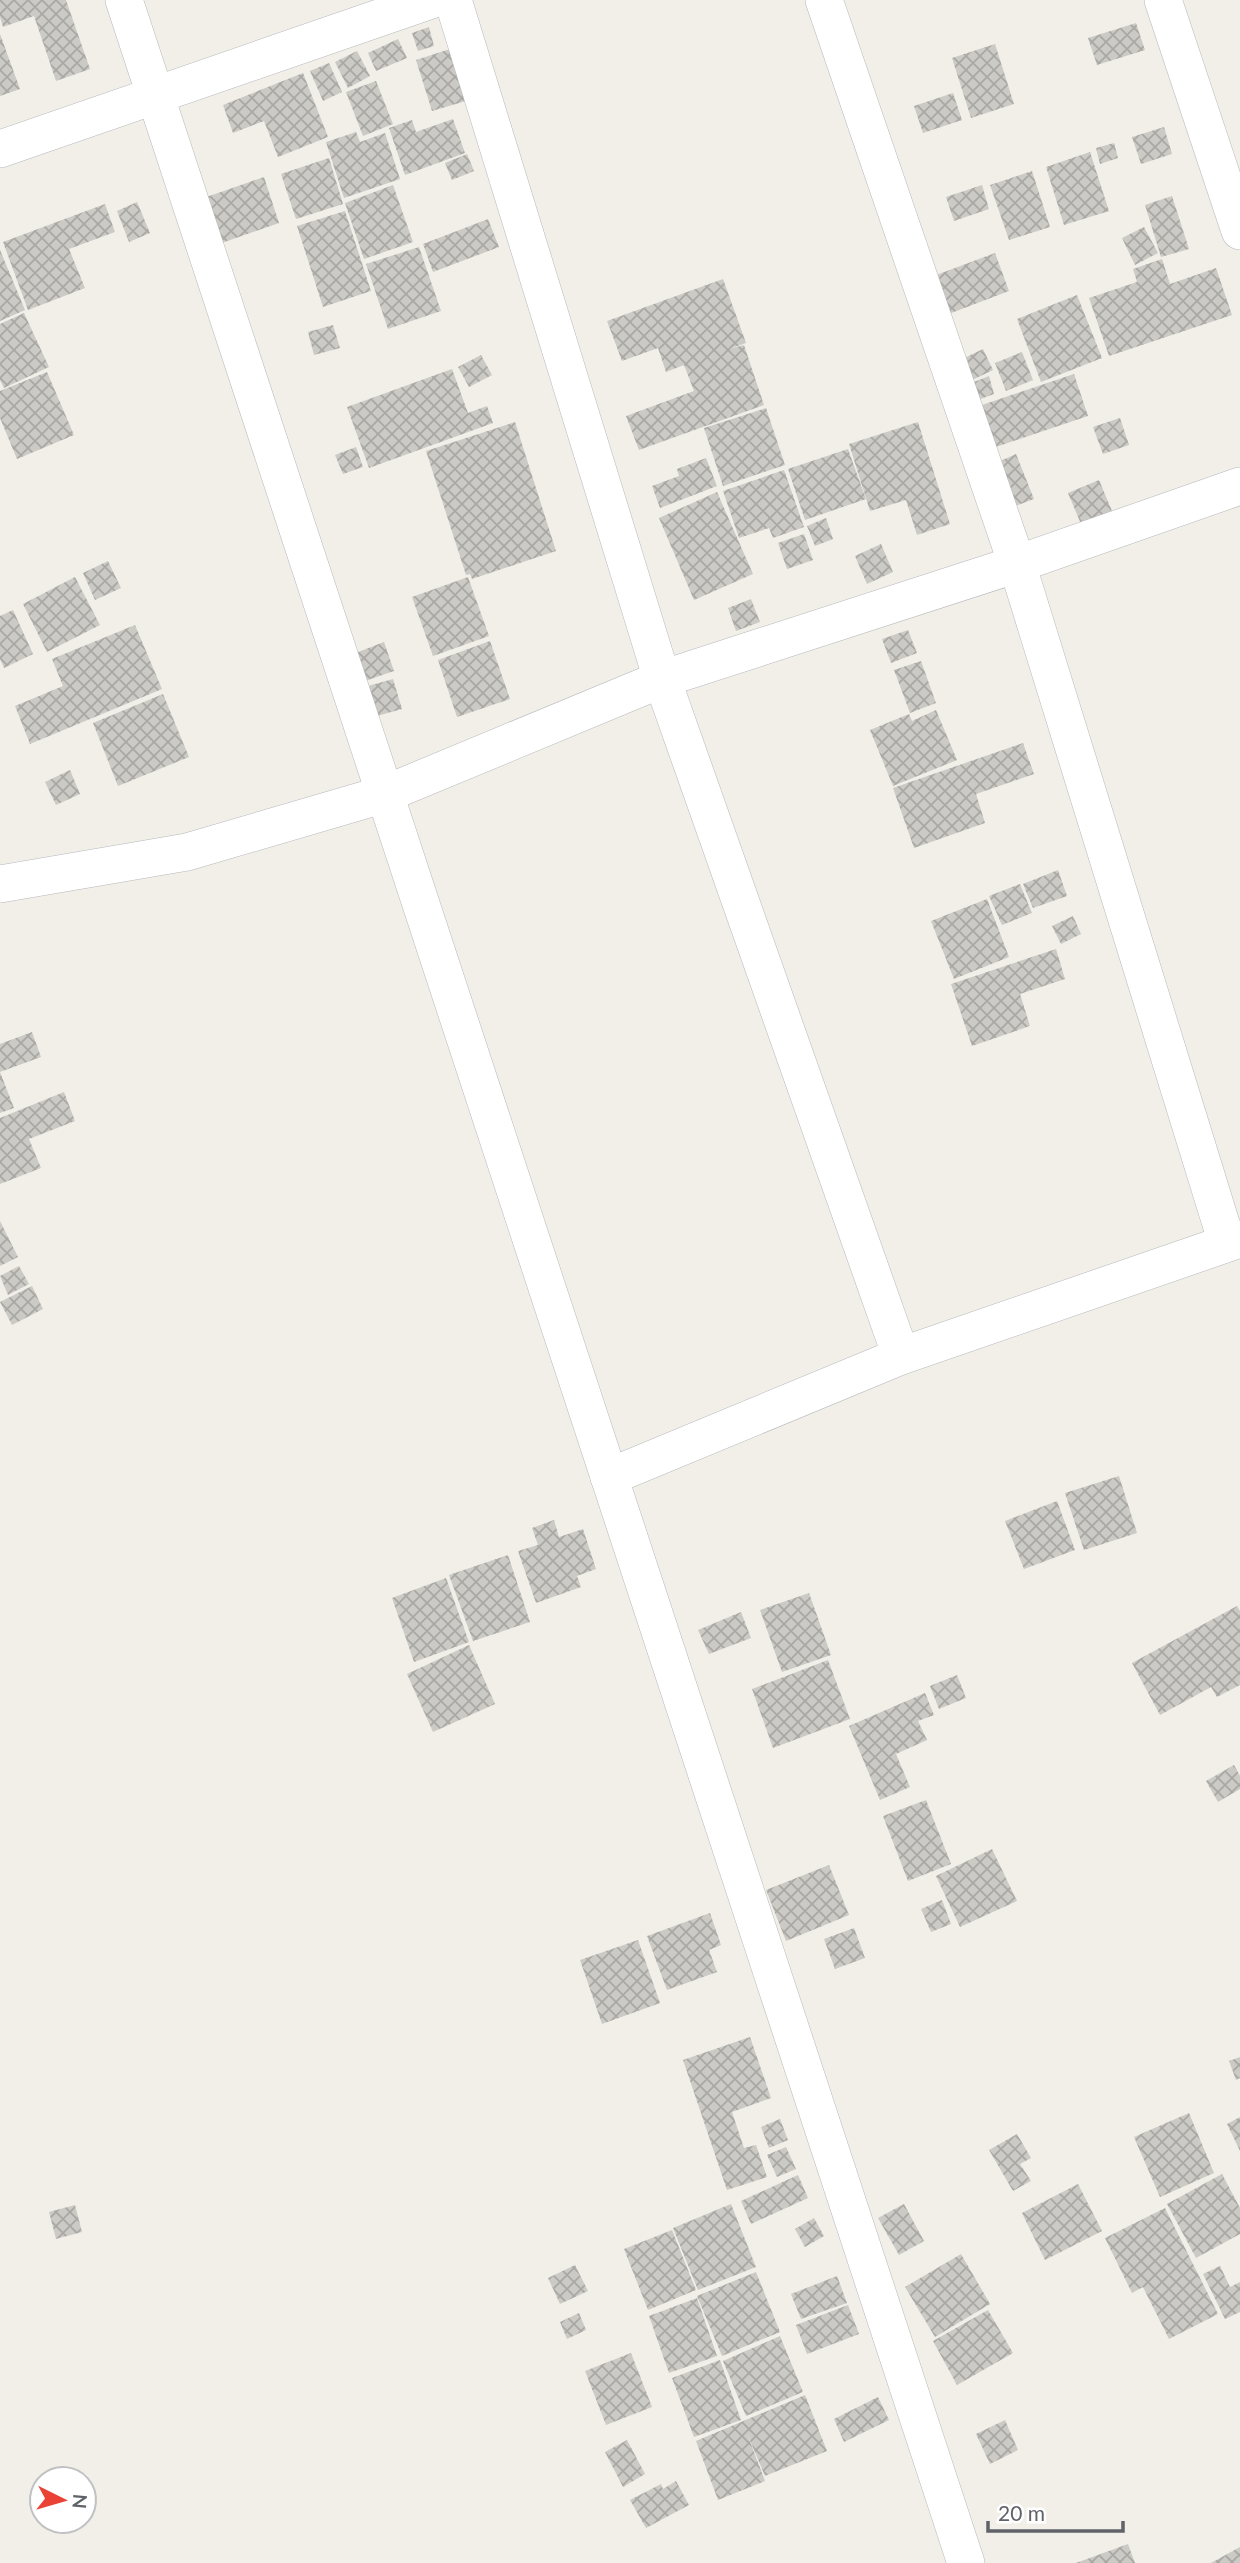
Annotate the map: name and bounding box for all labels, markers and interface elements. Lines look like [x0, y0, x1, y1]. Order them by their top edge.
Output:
north arrow [28, 2465, 98, 2535]
scale bar [988, 2490, 1123, 2534]
text: N [68, 2493, 93, 2510]
text: 20 m [998, 2500, 1045, 2525]

